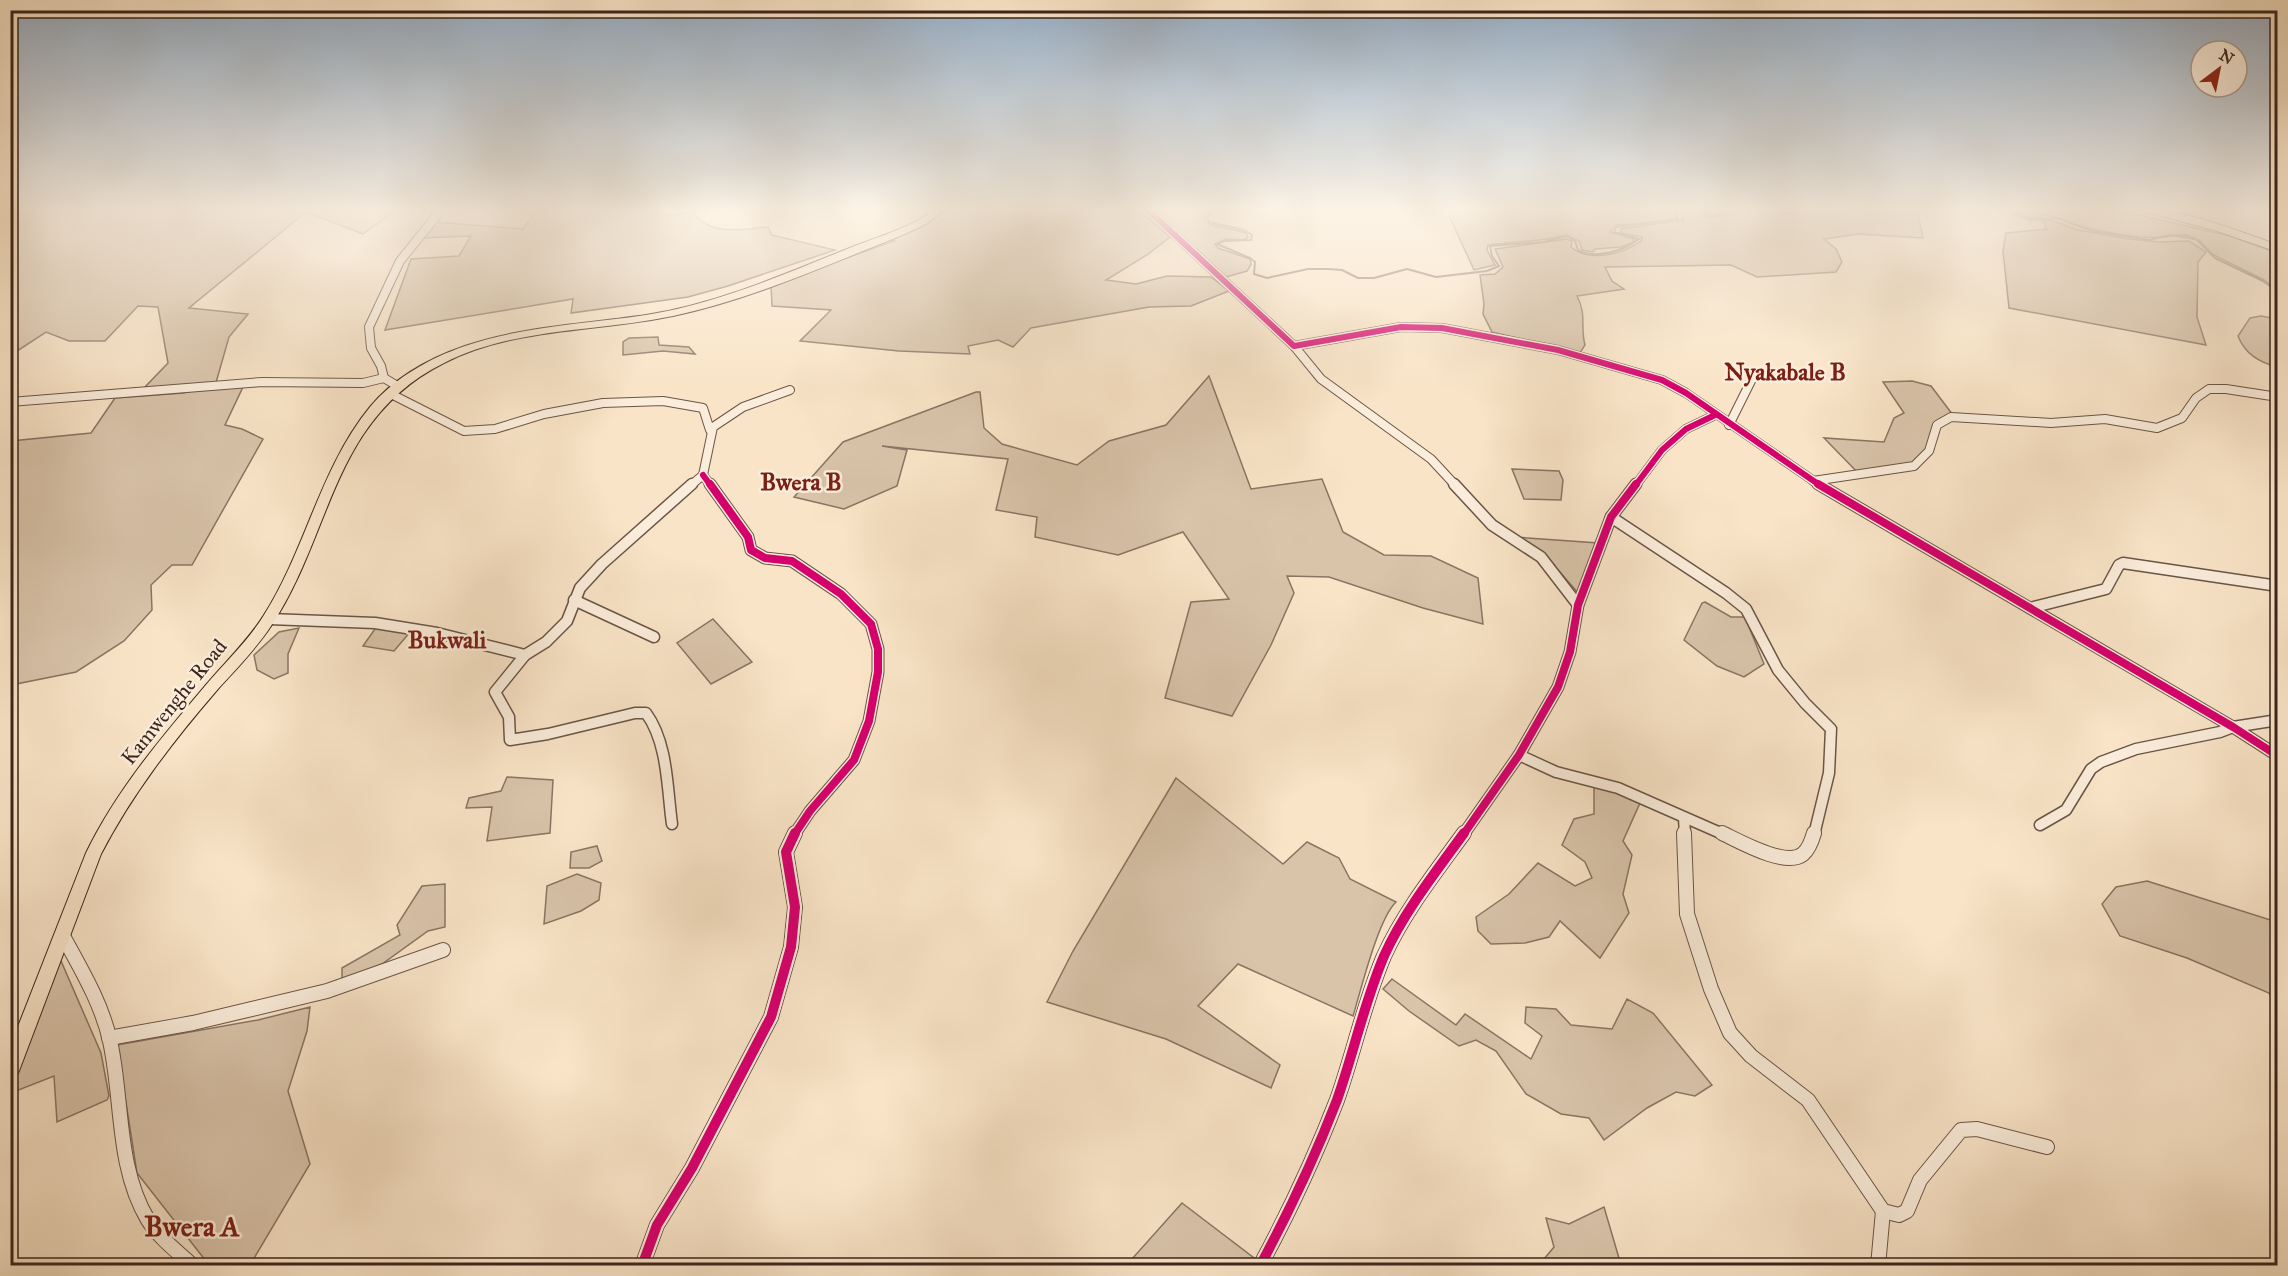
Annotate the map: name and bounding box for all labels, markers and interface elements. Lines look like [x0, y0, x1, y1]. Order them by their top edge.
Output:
north arrow [2189, 39, 2249, 99]
text: N [2216, 45, 2238, 69]
district label: Nyakabale B [1724, 357, 1846, 387]
district label: Bwera B [760, 467, 842, 497]
district label: Bukwali [408, 625, 487, 655]
street label: Kamwenghe Road [115, 634, 233, 770]
district label: Bwera A [144, 1209, 241, 1244]

